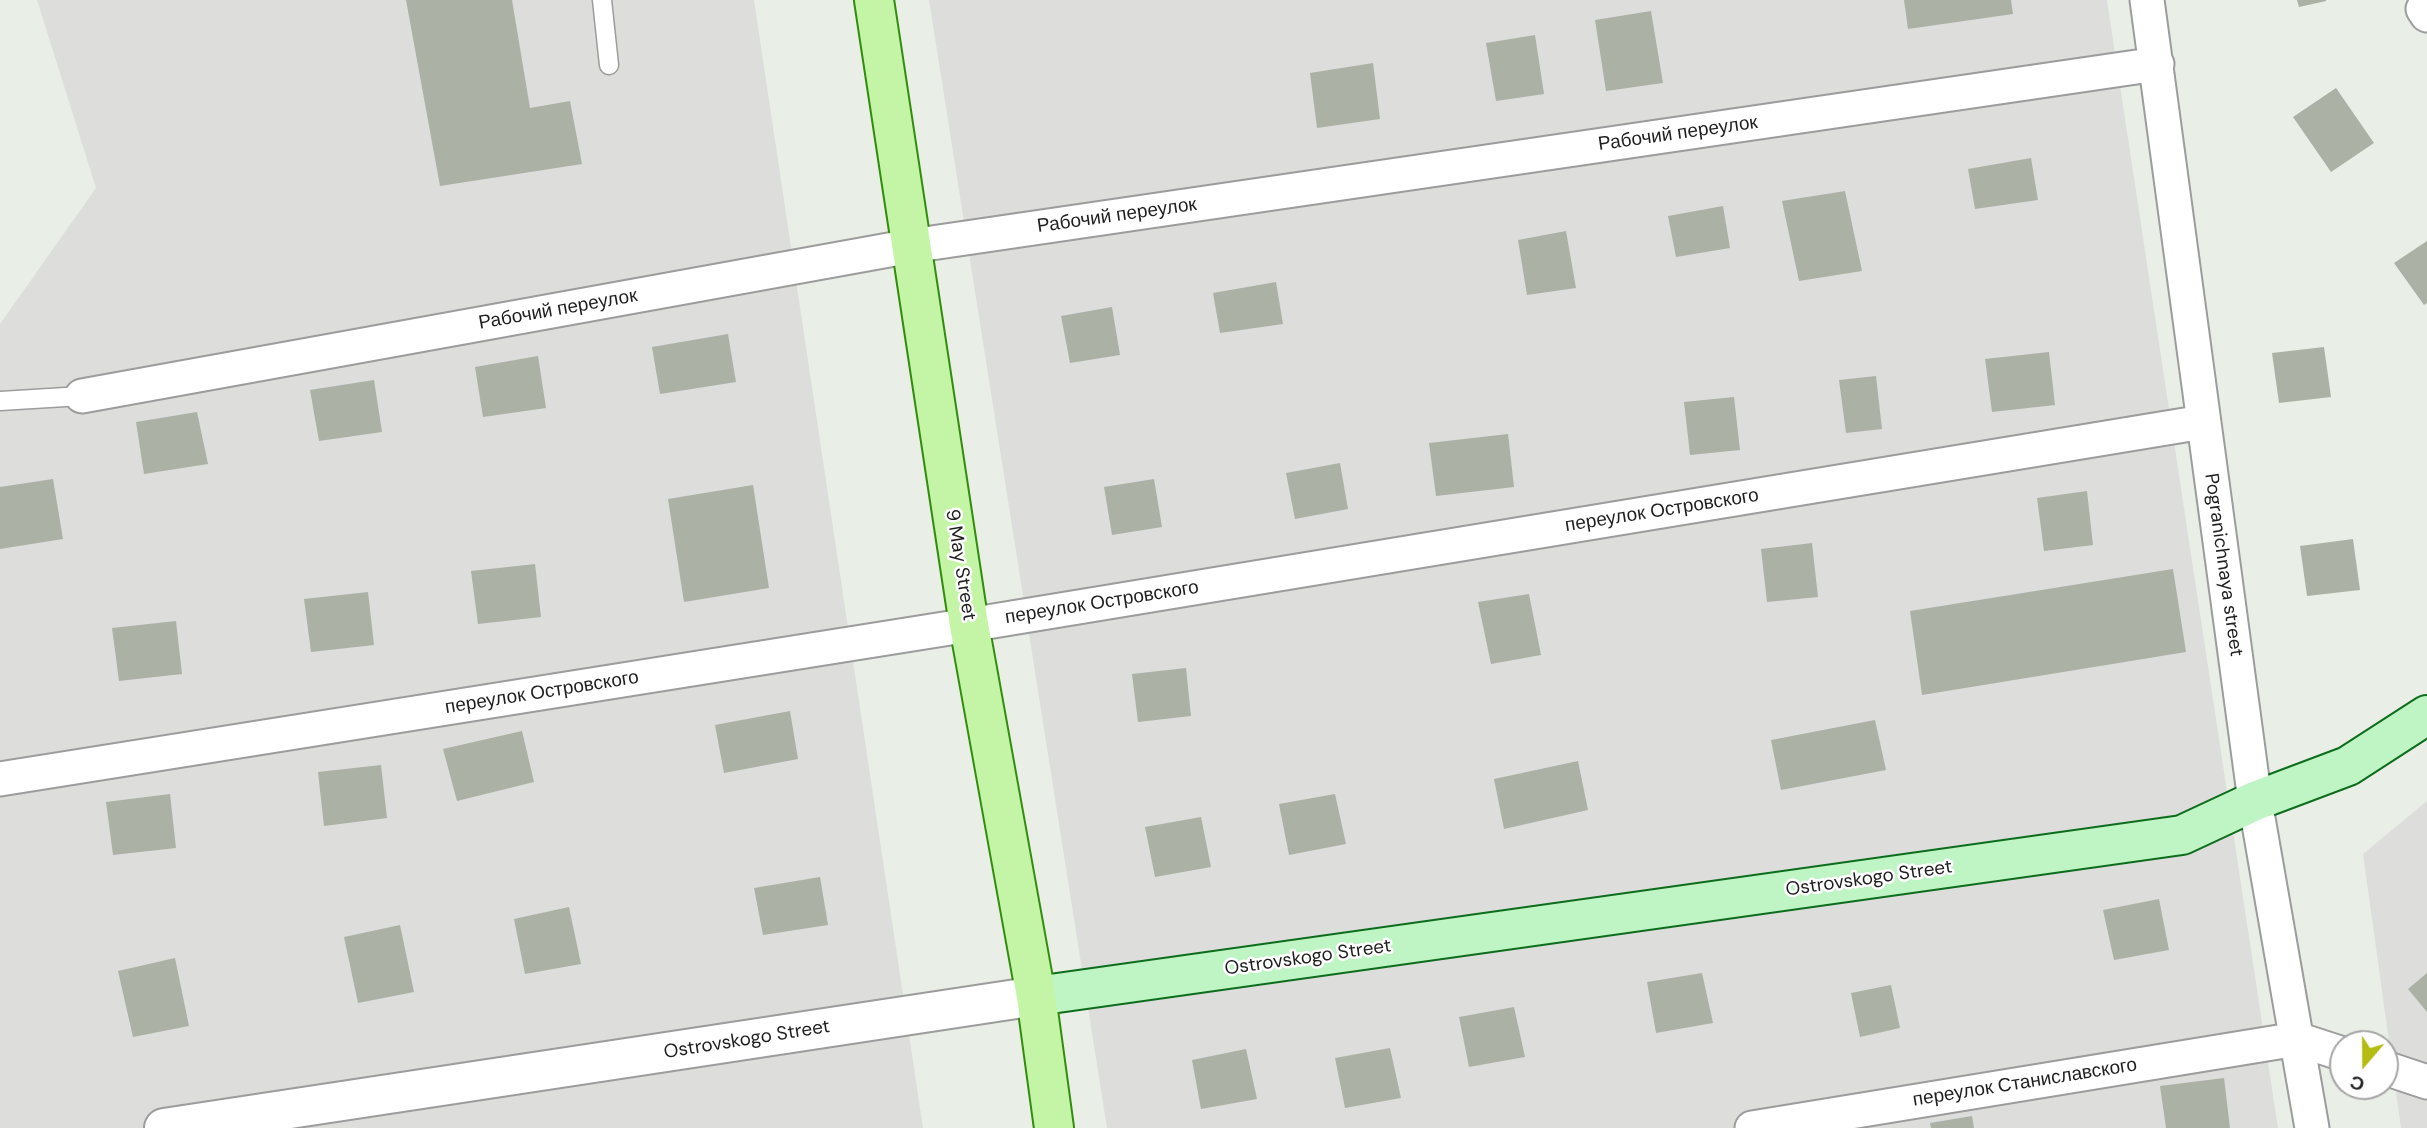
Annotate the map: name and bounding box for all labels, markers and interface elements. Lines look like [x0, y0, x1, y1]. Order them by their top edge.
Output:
street label: Рабочий переулок [1597, 112, 1759, 156]
street label: Рабочий переулок [1036, 194, 1198, 238]
street label: Рабочий переулок [477, 285, 639, 335]
street label: Pogranichnaya street [2199, 472, 2247, 658]
street label: переулок Островского [1564, 484, 1760, 538]
street label: 9 May Street [940, 508, 980, 622]
street label: переулок Островского [1004, 576, 1200, 630]
street label: переулок Островского [444, 666, 640, 720]
street label: Ostrovskogo Street [1784, 856, 1954, 902]
street label: Ostrovskogo Street [1223, 935, 1393, 981]
street label: Ostrovskogo Street [662, 1016, 832, 1064]
north arrow [2329, 1030, 2399, 1100]
street label: переулок Станиславского [1911, 1054, 2139, 1112]
text: С [2347, 1069, 2368, 1097]

